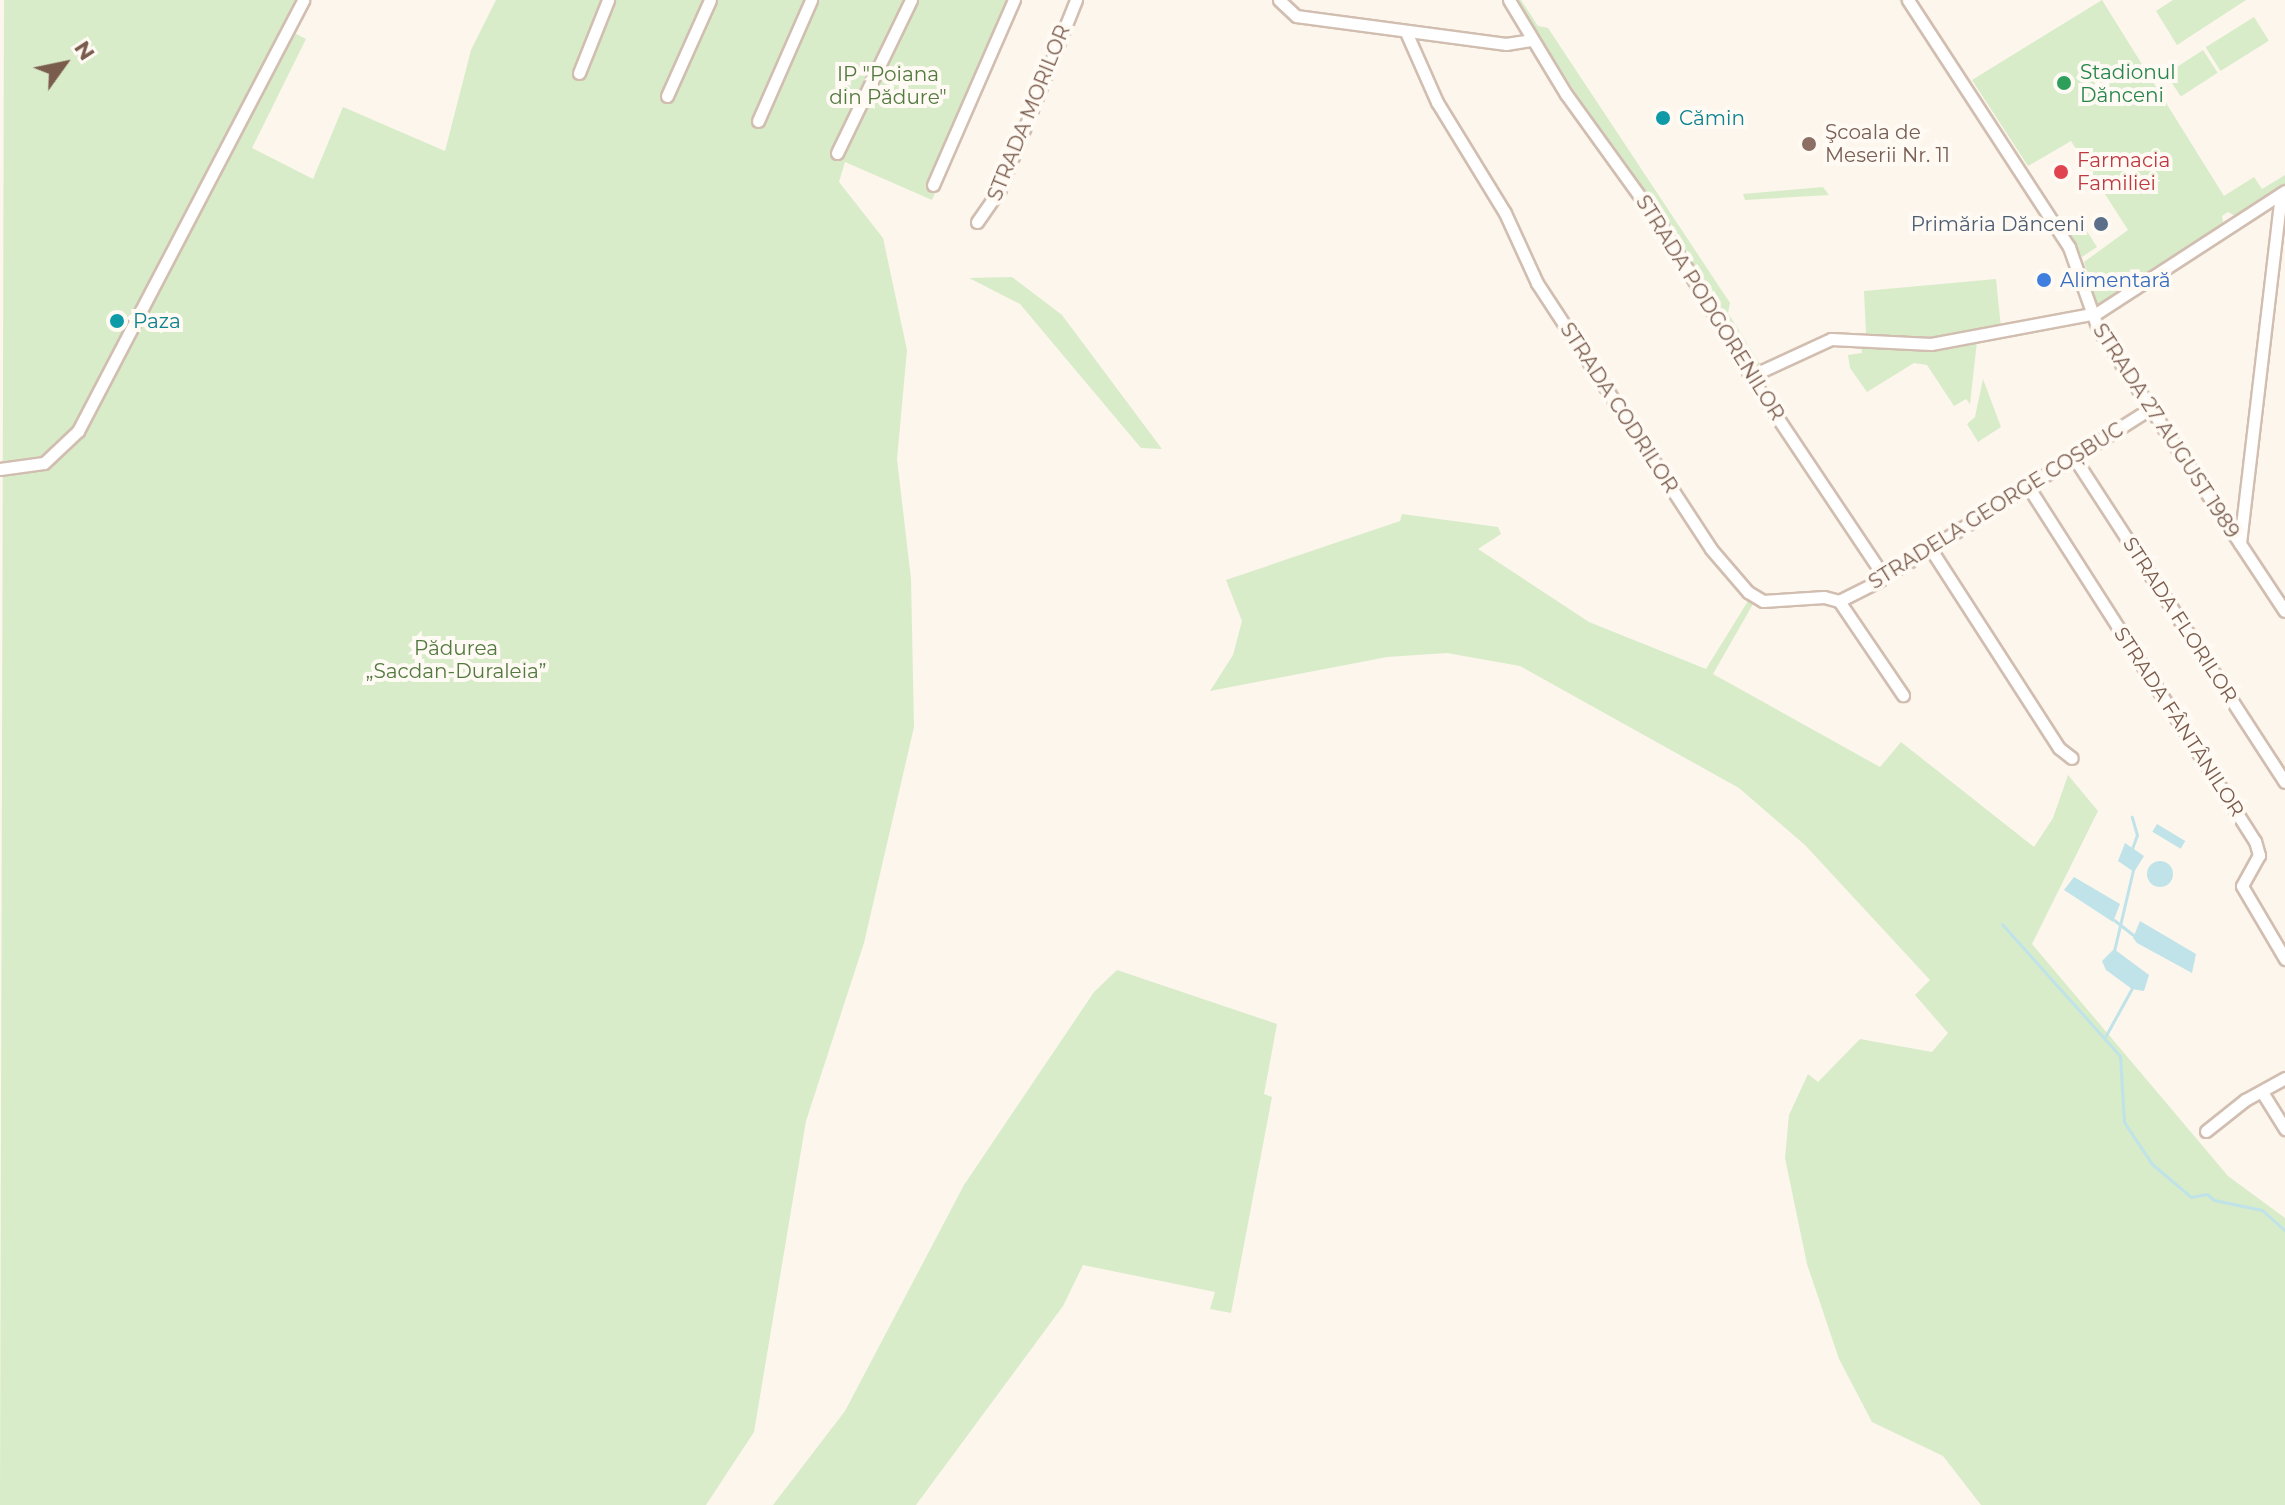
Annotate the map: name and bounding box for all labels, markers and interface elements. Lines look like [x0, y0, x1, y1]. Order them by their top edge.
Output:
street label: STRADA MORILOR [983, 22, 1075, 204]
north arrow [24, 24, 104, 104]
text: N [68, 36, 101, 65]
place label: Stadionul Dănceni [2080, 60, 2176, 107]
park label: IP "Poiana din Pădure" [829, 63, 947, 110]
marker: Stadionul Dănceni [2055, 74, 2073, 92]
place label: Cămin [1679, 106, 1745, 130]
marker: Cămin [1654, 109, 1672, 127]
place label: Şcoala de Meserii Nr. 11 [1825, 120, 1950, 167]
marker: Şcoala de Meserii Nr. 11 [1800, 135, 1818, 153]
place label: Farmacia Familiei [2077, 148, 2170, 195]
marker: Farmacia Familiei [2052, 163, 2070, 181]
street label: STRADA PODGORENILOR [1631, 191, 1789, 425]
place label: Primăria Dănceni [1911, 212, 2085, 236]
marker: Primăria Dănceni [2092, 215, 2110, 233]
place label: Alimentară [2060, 268, 2170, 292]
marker: Alimentară [2035, 271, 2053, 289]
place label: Paza [133, 309, 181, 333]
marker: Paza [108, 312, 126, 330]
street label: STRADA CODRILOR [1555, 318, 1683, 498]
street label: STRADA 27 AUGUST 1989 [2088, 319, 2244, 543]
street label: STRADELA GEORGE COȘBUC [1864, 418, 2128, 594]
street label: STRADA FLORILOR [2118, 533, 2242, 707]
street label: STRADA FÂNTÂNILOR [2109, 623, 2249, 821]
park label: Pădurea „Sacdan-Duraleia” [366, 637, 546, 684]

